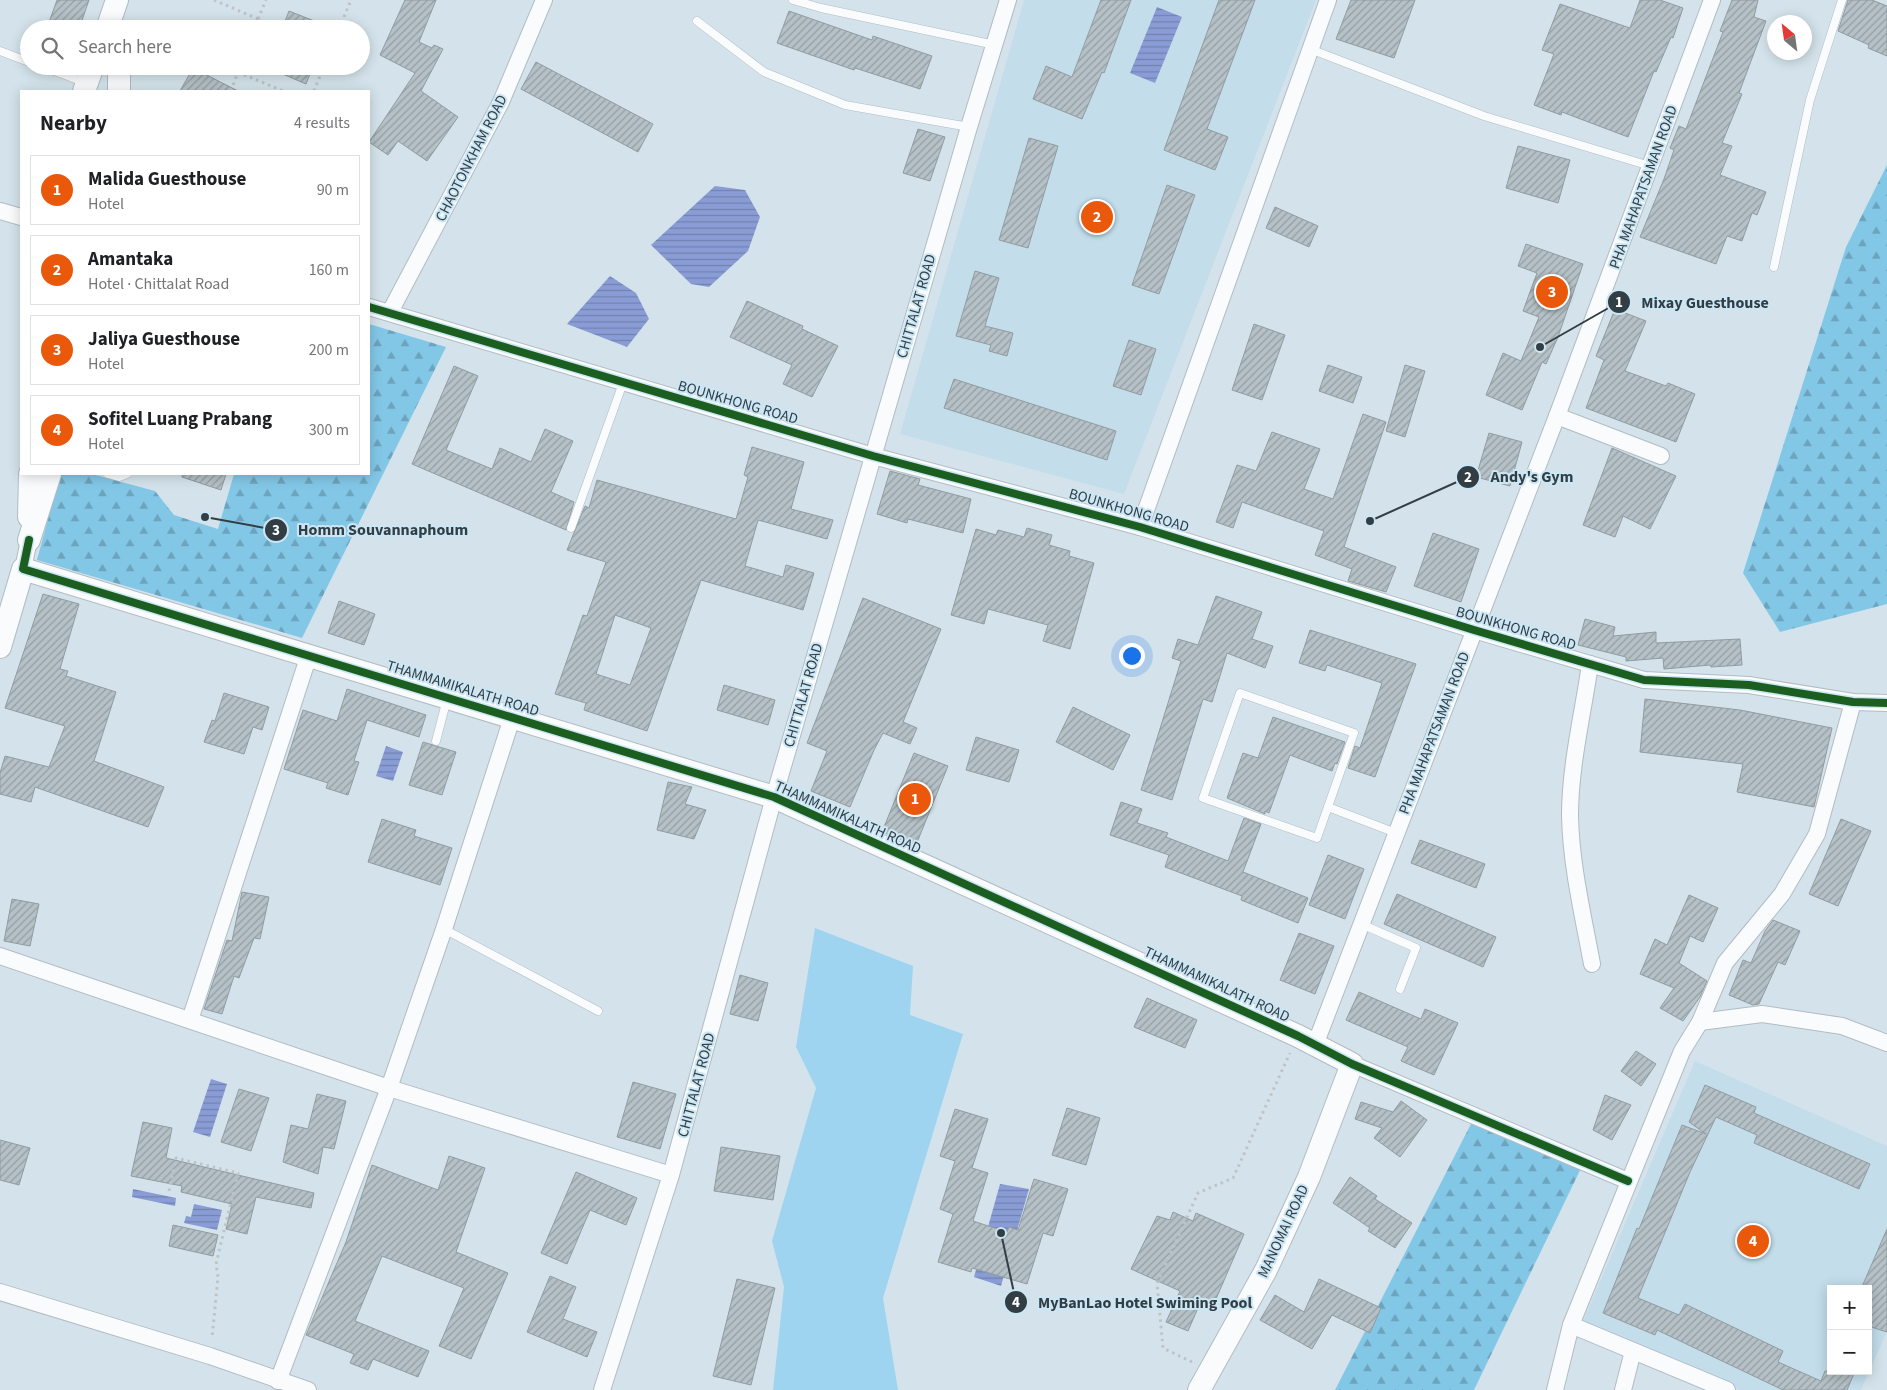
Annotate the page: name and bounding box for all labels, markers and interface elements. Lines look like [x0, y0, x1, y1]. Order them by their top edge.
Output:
north arrow [1767, 15, 1812, 60]
search box [20, 20, 370, 75]
icon: search [38, 34, 66, 62]
text: Search here [78, 34, 172, 61]
street label: CHAOTONKHAM ROAD [430, 91, 512, 225]
street label: PHA MAHAPATSAMAN ROAD [1604, 102, 1683, 272]
text: Nearby [40, 108, 107, 138]
text: 4 results [294, 112, 350, 134]
text: Malida Guesthouse [88, 166, 246, 193]
text: 1 [53, 179, 61, 201]
text: 90 m [317, 179, 349, 201]
text: Hotel [88, 193, 124, 215]
pin: 2 [1081, 198, 1113, 236]
text: Amantaka [88, 246, 173, 273]
street label: CHITTALAT ROAD [892, 252, 941, 361]
text: 2 [53, 259, 61, 281]
text: 160 m [309, 259, 349, 281]
text: Hotel · Chittalat Road [88, 273, 229, 295]
pin: 3 [1536, 273, 1568, 311]
callout: Mixay Guesthouse [1607, 287, 1779, 318]
text: 1 [1615, 292, 1623, 313]
text: Mixay Guesthouse [1641, 292, 1769, 314]
text: Jaliya Guesthouse [88, 326, 240, 353]
text: 3 [53, 339, 61, 361]
text: 200 m [309, 339, 349, 361]
text: Hotel [88, 353, 124, 375]
street label: BOUNKHONG ROAD [675, 375, 800, 430]
text: Sofitel Luang Prabang [88, 406, 272, 433]
text: 4 [53, 419, 61, 441]
text: 300 m [309, 419, 349, 441]
text: Hotel [88, 433, 124, 455]
callout: Andy's Gym [1456, 461, 1583, 492]
text: Andy's Gym [1490, 466, 1573, 488]
text: 2 [1464, 467, 1472, 488]
street label: BOUNKHONG ROAD [1066, 483, 1191, 538]
callout: Homm Souvannaphoum [263, 514, 479, 545]
text: Homm Souvannaphoum [298, 519, 468, 541]
text: 3 [272, 520, 280, 541]
street label: BOUNKHONG ROAD [1453, 601, 1578, 656]
street label: CHITTALAT ROAD [779, 641, 828, 750]
your location [1119, 643, 1145, 669]
street label: PHA MAHAPATSAMAN ROAD [1394, 649, 1475, 818]
street label: THAMMAMIKALATH ROAD [384, 655, 542, 722]
street label: THAMMAMIKALATH ROAD [771, 776, 925, 859]
pin: 1 [899, 780, 931, 818]
street label: THAMMAMIKALATH ROAD [1140, 941, 1293, 1027]
street label: CHITTALAT ROAD [672, 1031, 721, 1140]
street label: MANOMAI ROAD [1253, 1181, 1314, 1281]
pin: 4 [1737, 1222, 1769, 1260]
map controls [1827, 1285, 1872, 1375]
button: + [1827, 1285, 1872, 1330]
callout: MyBanLao Hotel Swiming Pool [1003, 1286, 1262, 1317]
text: 4 [1012, 1292, 1020, 1313]
text: MyBanLao Hotel Swiming Pool [1038, 1292, 1252, 1314]
button: − [1827, 1330, 1872, 1375]

